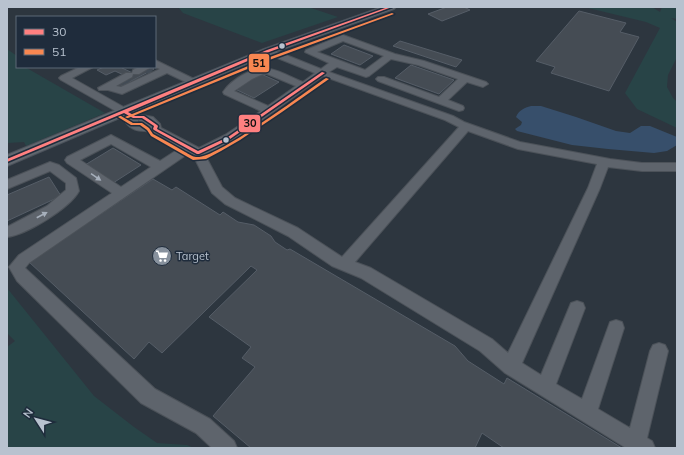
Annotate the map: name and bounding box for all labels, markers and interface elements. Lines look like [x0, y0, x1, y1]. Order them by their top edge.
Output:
legend [16, 16, 156, 68]
text: 30 [52, 24, 66, 39]
unlabelled marker [277, 41, 287, 51]
text: 51 [52, 44, 66, 59]
line badge: 51 [248, 53, 270, 73]
text: 51 [252, 56, 266, 70]
line badge: 30 [238, 114, 261, 133]
text: 30 [243, 116, 257, 130]
unlabelled marker [221, 135, 231, 145]
one-way arrow [91, 173, 101, 181]
one-way arrow [36, 212, 48, 219]
supermarket icon: Target [151, 245, 173, 267]
place label: Target [176, 249, 209, 263]
north arrow [16, 399, 56, 439]
text: N [20, 406, 36, 421]

